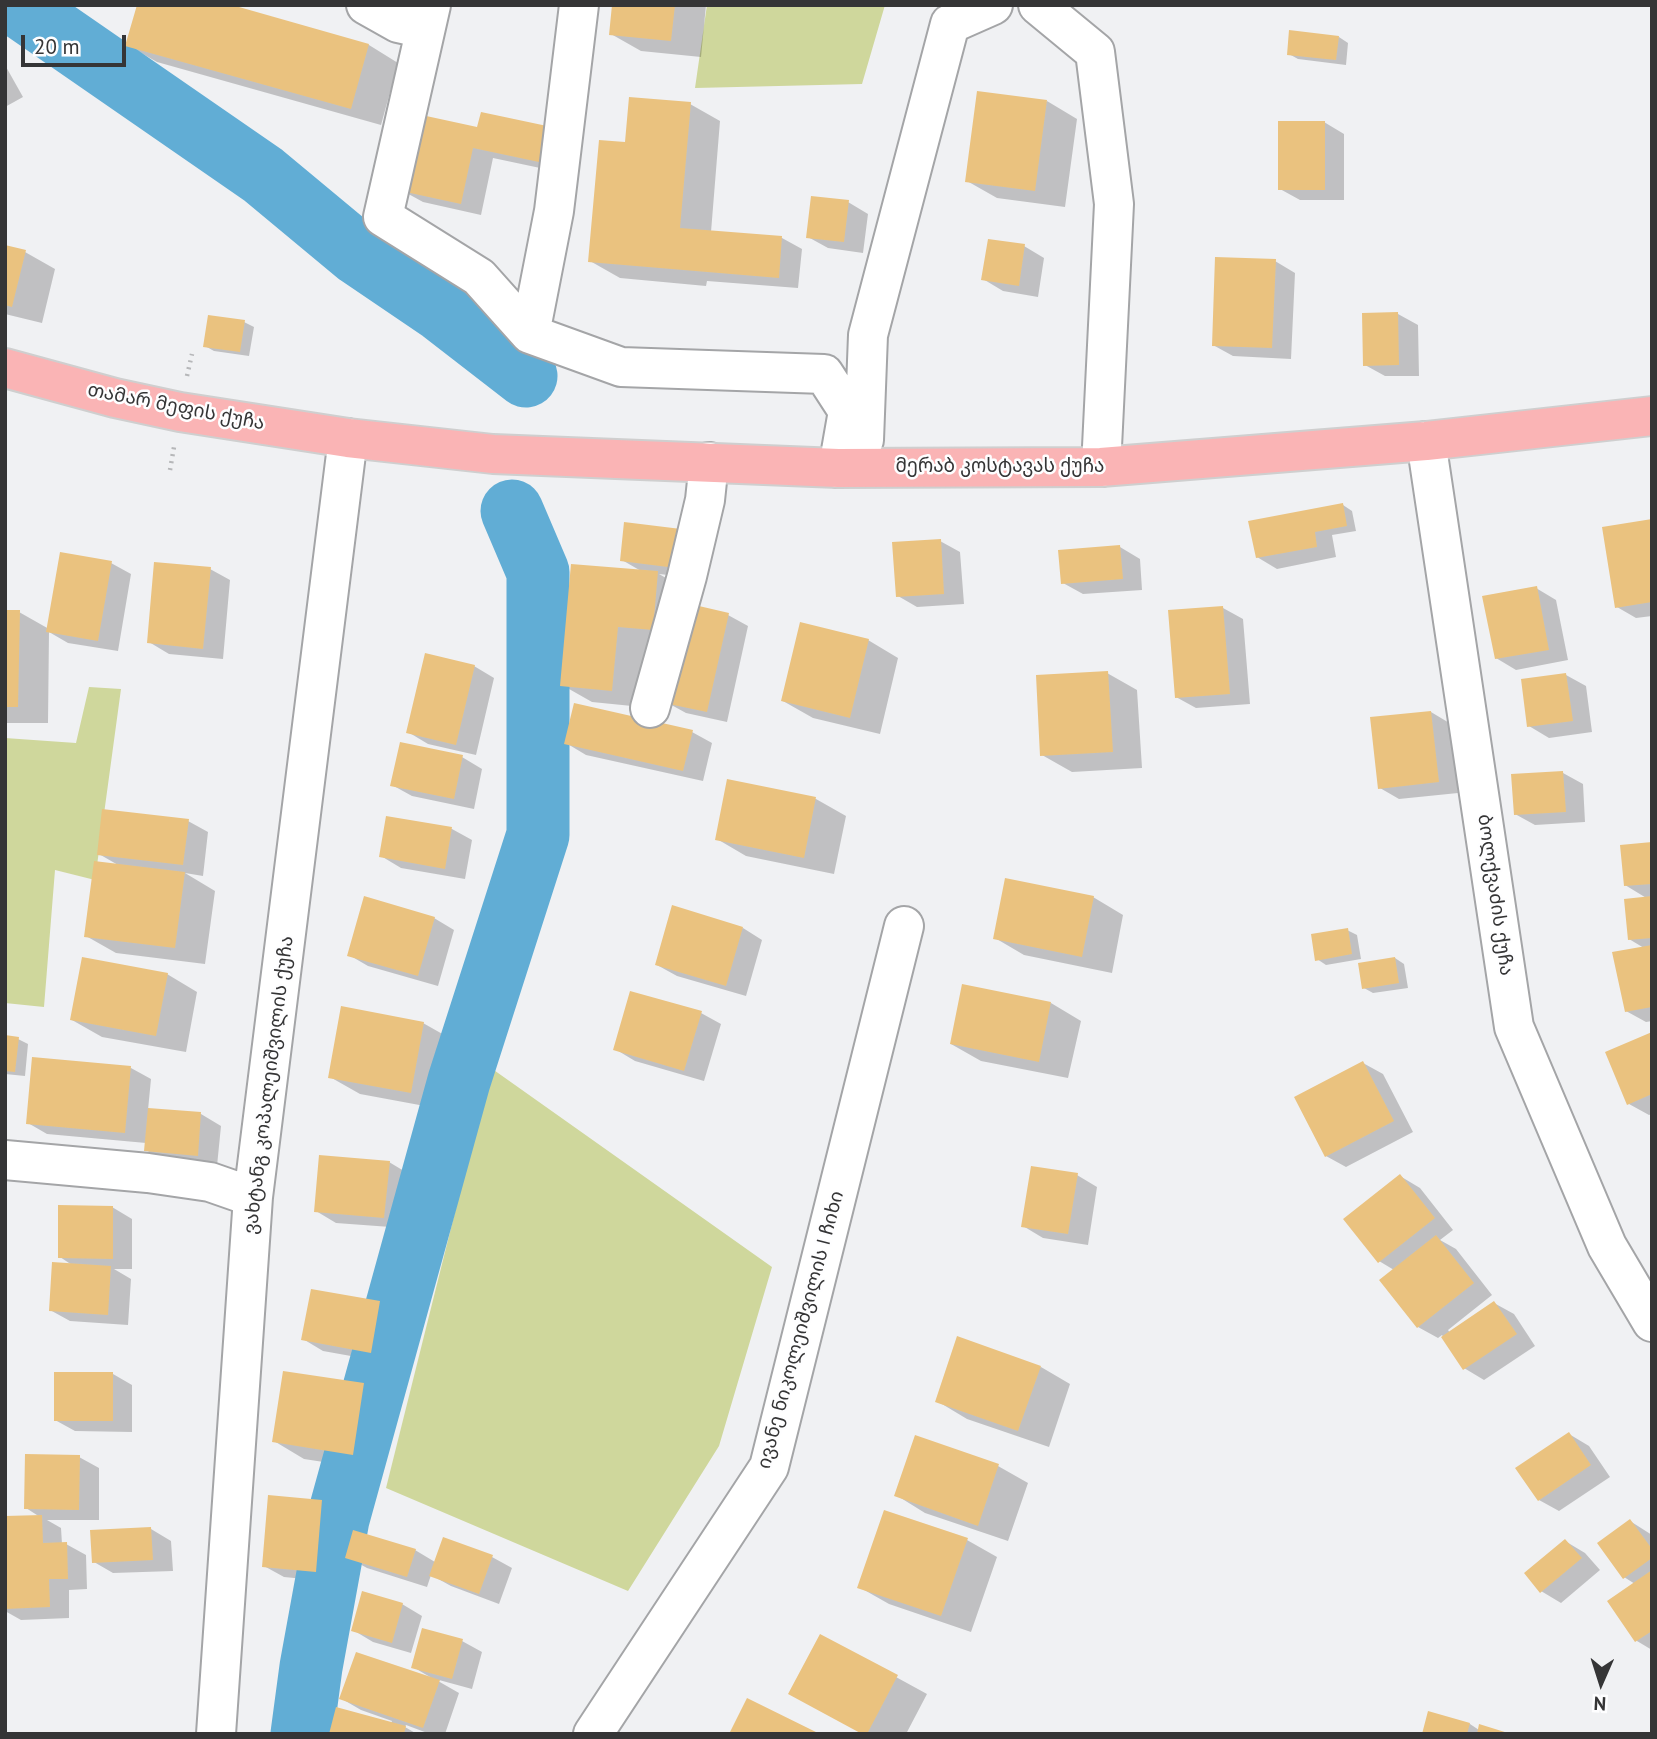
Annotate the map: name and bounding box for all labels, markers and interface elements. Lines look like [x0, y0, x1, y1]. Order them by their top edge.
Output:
scale bar [24, 21, 130, 65]
text: 20 m [34, 33, 80, 60]
street label: თამარ მეფის ქუჩა [86, 379, 266, 435]
street label: მერაბ კოსტავას ქუჩა [896, 456, 1104, 478]
street label: ბოლქვაძის ქუჩა [1472, 813, 1518, 977]
street label: ვახტანგ კოპალეიშვილის ქუჩა [239, 934, 299, 1236]
street label: ივანე ნიკოლეიშვილის I ჩიხი [753, 1189, 849, 1471]
north arrow [1566, 1648, 1636, 1718]
text: N [1593, 1692, 1607, 1716]

